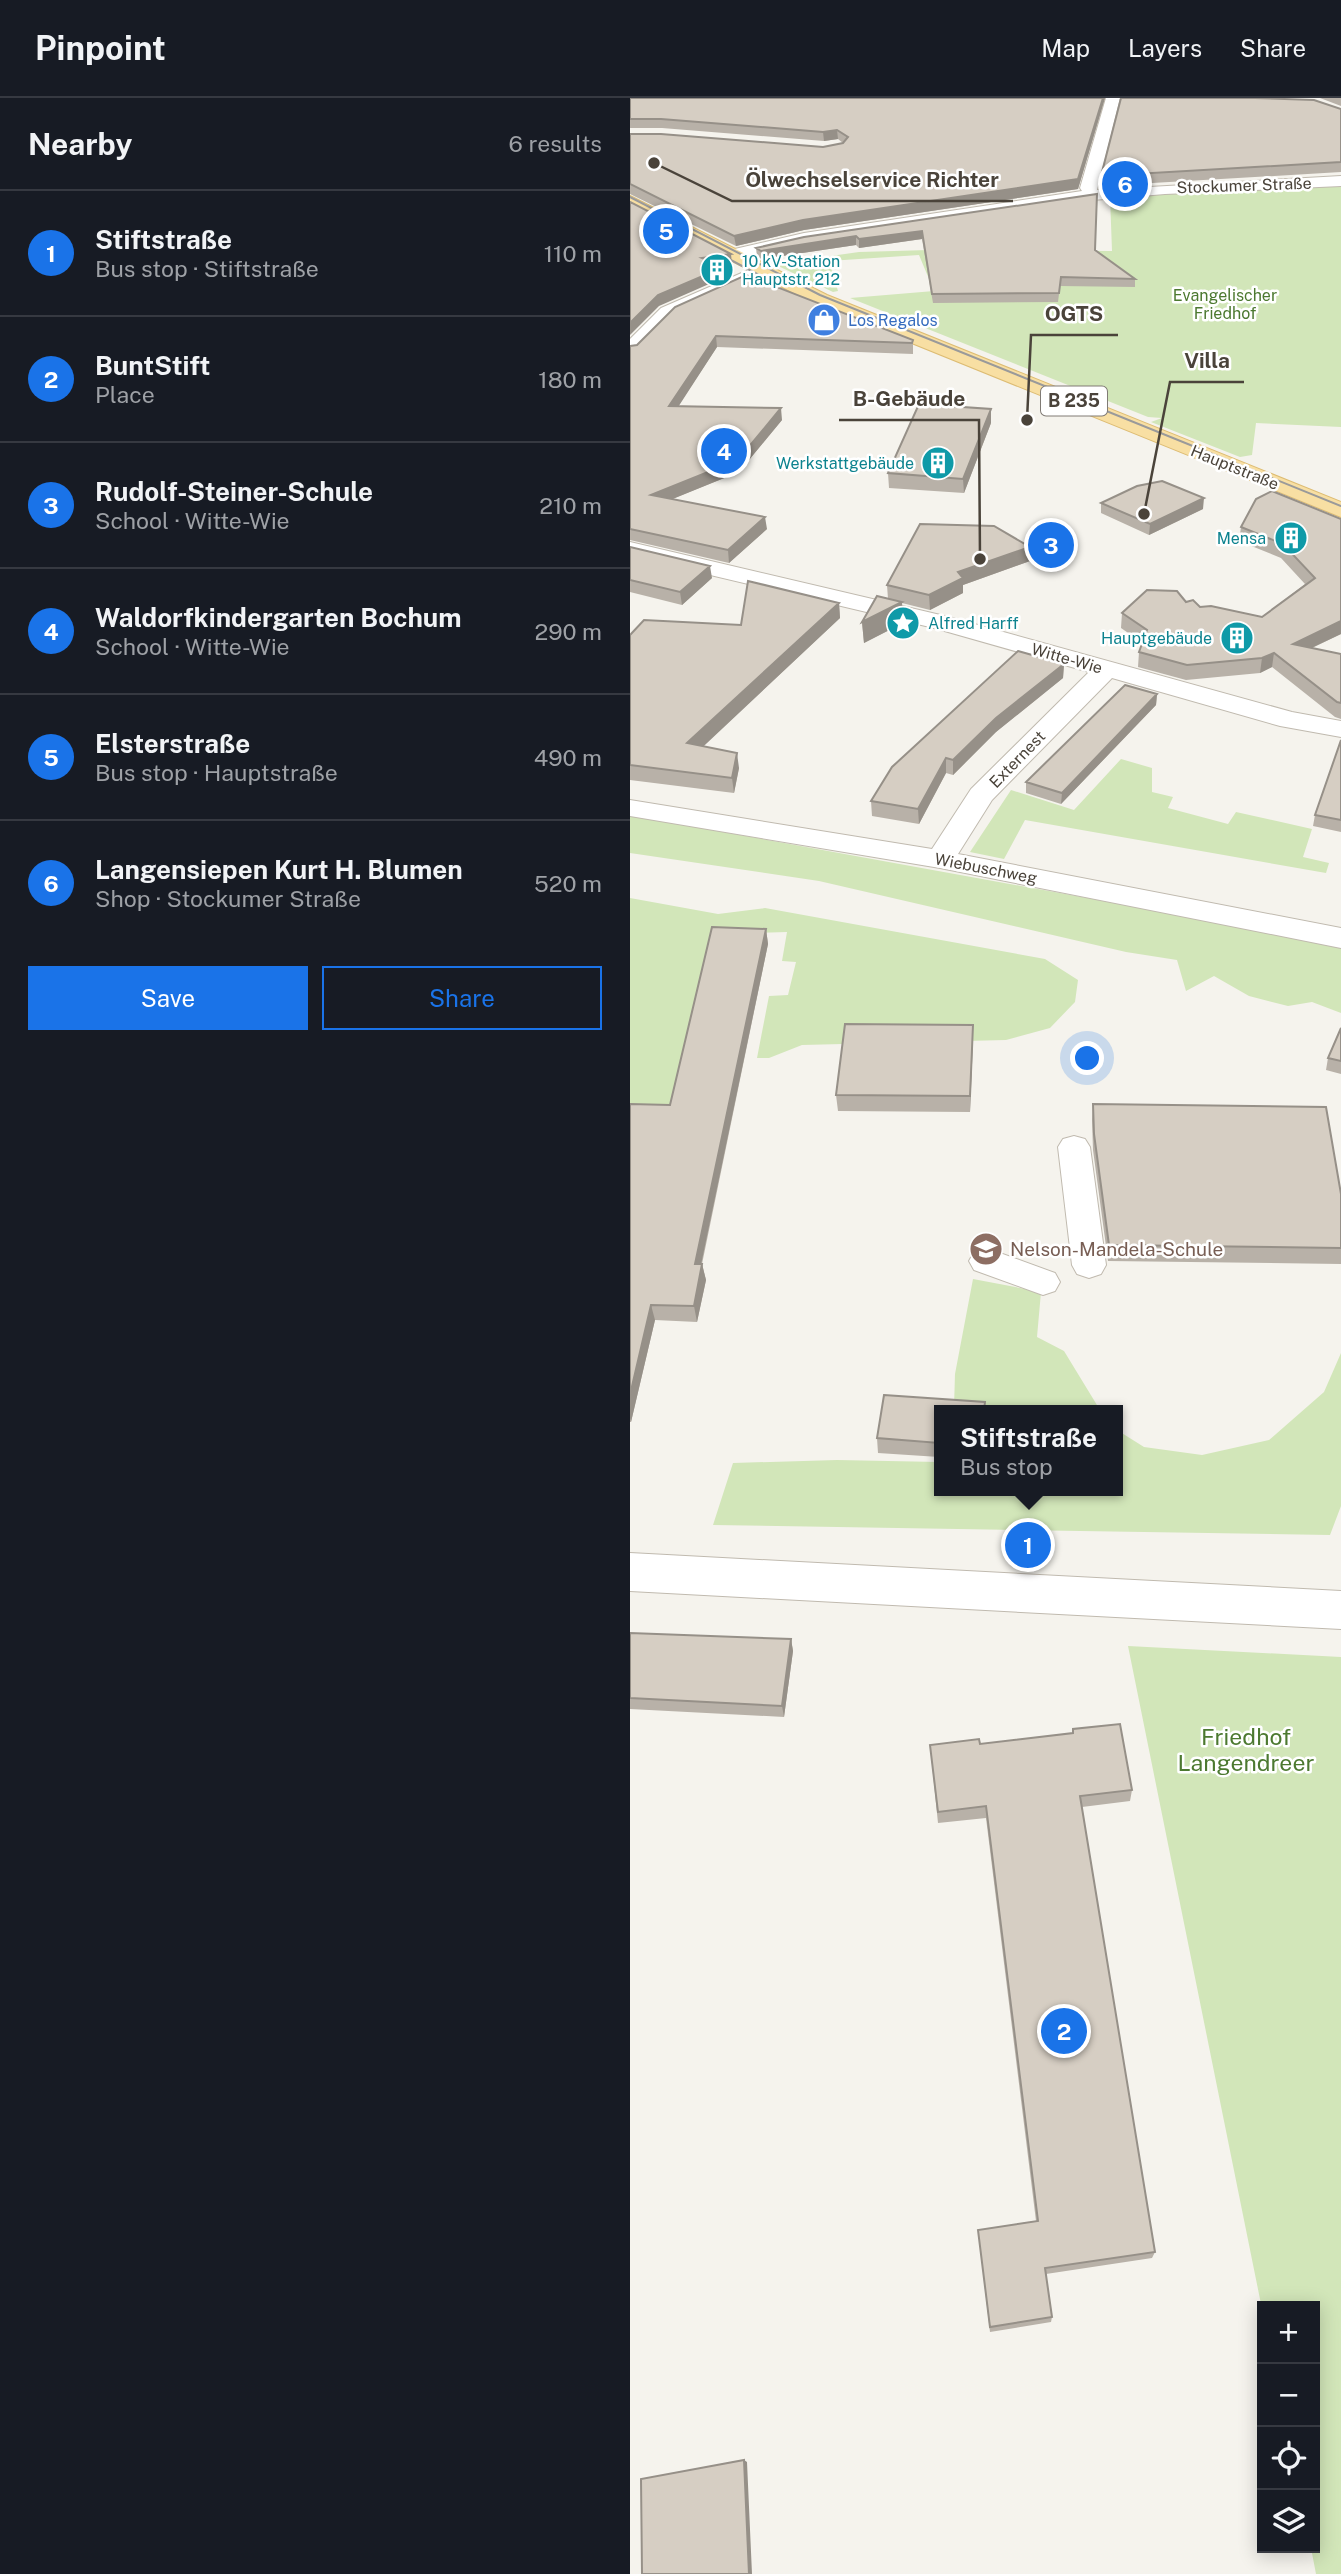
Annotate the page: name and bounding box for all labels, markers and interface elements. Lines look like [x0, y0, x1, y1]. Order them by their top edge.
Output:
text: Pinpoint [35, 29, 166, 67]
text: Map [1041, 34, 1090, 62]
text: Layers [1128, 34, 1202, 62]
text: Share [1240, 34, 1306, 62]
text: Nearby [28, 126, 132, 162]
text: 6 results [509, 130, 602, 157]
pin: 6 [1102, 158, 1148, 210]
callout: Ölwechselservice Richter [732, 159, 1013, 201]
text: Ölwechselservice Richter [745, 167, 999, 192]
street label: Stockumer Straße [1176, 174, 1312, 197]
pin: 5 [643, 205, 689, 257]
text: Stiftstraße [95, 224, 232, 255]
text: 1 [46, 240, 56, 267]
text: 110 m [544, 240, 602, 267]
building icon: 10 kV-Station Hauptstr. 212 [698, 251, 736, 289]
place label: 10 kV-Station Hauptstr. 212 [742, 252, 840, 289]
text: Bus stop · Stiftstraße [95, 255, 319, 282]
park label: Evangelischer Friedhof [1173, 286, 1277, 323]
callout: OGTS [1031, 293, 1118, 335]
shop icon: Los Regalos [805, 301, 843, 339]
text: OGTS [1045, 301, 1103, 326]
place label: Los Regalos [848, 311, 938, 330]
callout: Villa [1170, 340, 1244, 382]
text: Villa [1184, 348, 1230, 373]
text: BuntStift [95, 350, 210, 381]
text: 2 [44, 366, 58, 393]
text: 180 m [538, 366, 602, 393]
callout: B-Gebäude [839, 378, 979, 420]
text: Place [95, 381, 155, 408]
text: B-Gebäude [853, 386, 965, 411]
road number: B 235 [1041, 386, 1107, 416]
pin: 4 [701, 425, 747, 477]
street label: Hauptstraße [1188, 441, 1282, 494]
building icon: Werkstattgebäude [919, 444, 957, 482]
place label: Werkstattgebäude [776, 454, 914, 473]
text: Rudolf-Steiner-Schule [95, 476, 373, 507]
text: 3 [43, 492, 59, 519]
text: 210 m [539, 492, 602, 519]
text: School · Witte-Wie [95, 507, 290, 534]
pin: 3 [1028, 519, 1074, 571]
building icon: Mensa [1272, 519, 1310, 557]
place label: Mensa [1217, 529, 1266, 548]
text: Waldorfkindergarten Bochum [95, 602, 462, 633]
place icon: Alfred Harff [884, 604, 922, 642]
place label: Alfred Harff [928, 614, 1019, 633]
text: 4 [43, 618, 59, 645]
text: 290 m [535, 618, 602, 645]
building icon: Hauptgebäude [1218, 619, 1256, 657]
place label: Hauptgebäude [1101, 629, 1212, 648]
text: School · Witte-Wie [95, 633, 290, 660]
street label: Witte-Wie [1029, 639, 1105, 678]
street label: Externest [985, 727, 1049, 792]
text: Elsterstraße [95, 728, 250, 759]
text: 5 [43, 744, 59, 771]
text: 490 m [534, 744, 602, 771]
text: Bus stop · Hauptstraße [95, 759, 338, 786]
street label: Wiebuschweg [933, 849, 1039, 888]
text: Langensiepen Kurt H. Blumen [95, 854, 463, 885]
text: 6 [43, 870, 59, 897]
text: 520 m [534, 870, 602, 897]
text: Shop · Stockumer Straße [95, 885, 361, 912]
button: Save [28, 966, 308, 1030]
button: Share [322, 966, 602, 1030]
your location [1070, 1041, 1104, 1075]
school or university icon: Nelson-Mandela-Schule [967, 1230, 1005, 1268]
place label: Nelson-Mandela-Schule [1010, 1238, 1223, 1260]
popup [934, 1405, 1123, 1496]
text: Stiftstraße [960, 1422, 1097, 1453]
text: Bus stop [960, 1453, 1053, 1480]
pin: 1 [1005, 1519, 1051, 1571]
park label: Friedhof Langendreer [1178, 1723, 1314, 1776]
pin: 2 [1041, 2005, 1087, 2057]
map controls [1257, 2301, 1320, 2553]
button: + [1257, 2301, 1320, 2364]
button: − [1257, 2364, 1320, 2427]
button: locate [1257, 2427, 1320, 2490]
button: layers [1257, 2490, 1320, 2553]

